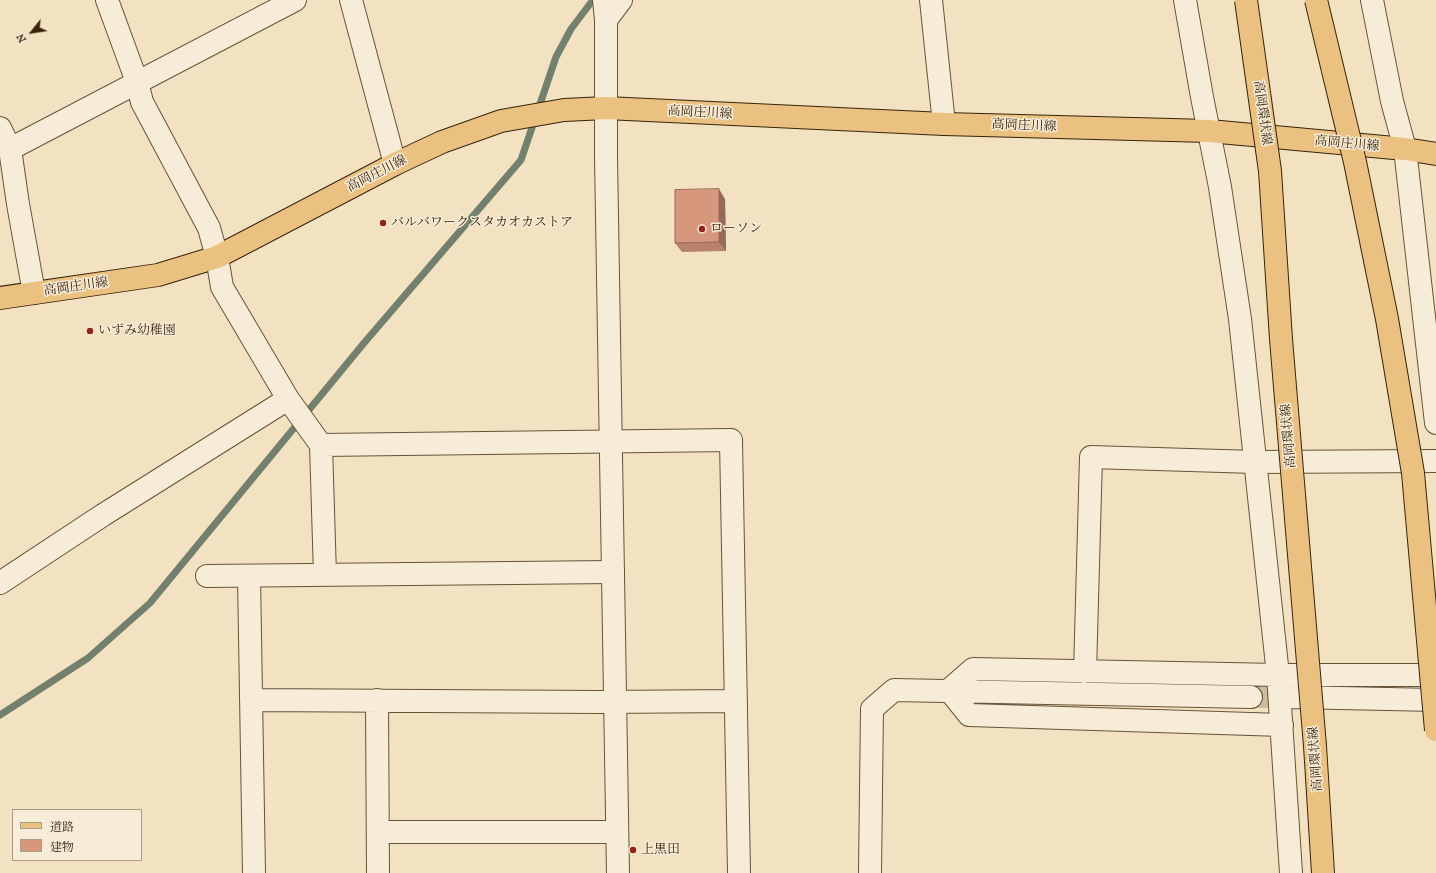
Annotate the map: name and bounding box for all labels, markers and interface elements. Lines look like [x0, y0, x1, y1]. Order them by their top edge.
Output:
north arrow [12, 12, 52, 52]
text: N [13, 31, 29, 45]
street label: 高岡環状線 [1250, 80, 1274, 146]
street label: 高岡庄川線 [667, 104, 733, 122]
street label: 高岡庄川線 [991, 117, 1057, 135]
street label: 高岡庄川線 [1314, 133, 1380, 155]
street label: 高岡庄川線 [345, 152, 409, 196]
place label: バルバワークスタカオカストア [391, 215, 573, 231]
marker: バルバワークスタカオカストア [378, 218, 388, 228]
place label: ローソン [710, 221, 762, 237]
marker: ローソン [697, 224, 707, 234]
street label: 高岡庄川線 [43, 275, 109, 299]
place label: いずみ幼稚園 [98, 323, 176, 339]
marker: いずみ幼稚園 [85, 326, 95, 336]
street label: 高岡環状線 [1278, 403, 1300, 469]
street label: 高岡環状線 [1306, 726, 1326, 792]
legend [12, 809, 142, 861]
text: 道路 [50, 820, 74, 834]
text: 建物 [50, 840, 74, 854]
place label: 上黒田 [641, 842, 680, 858]
marker: 上黒田 [628, 845, 638, 855]

